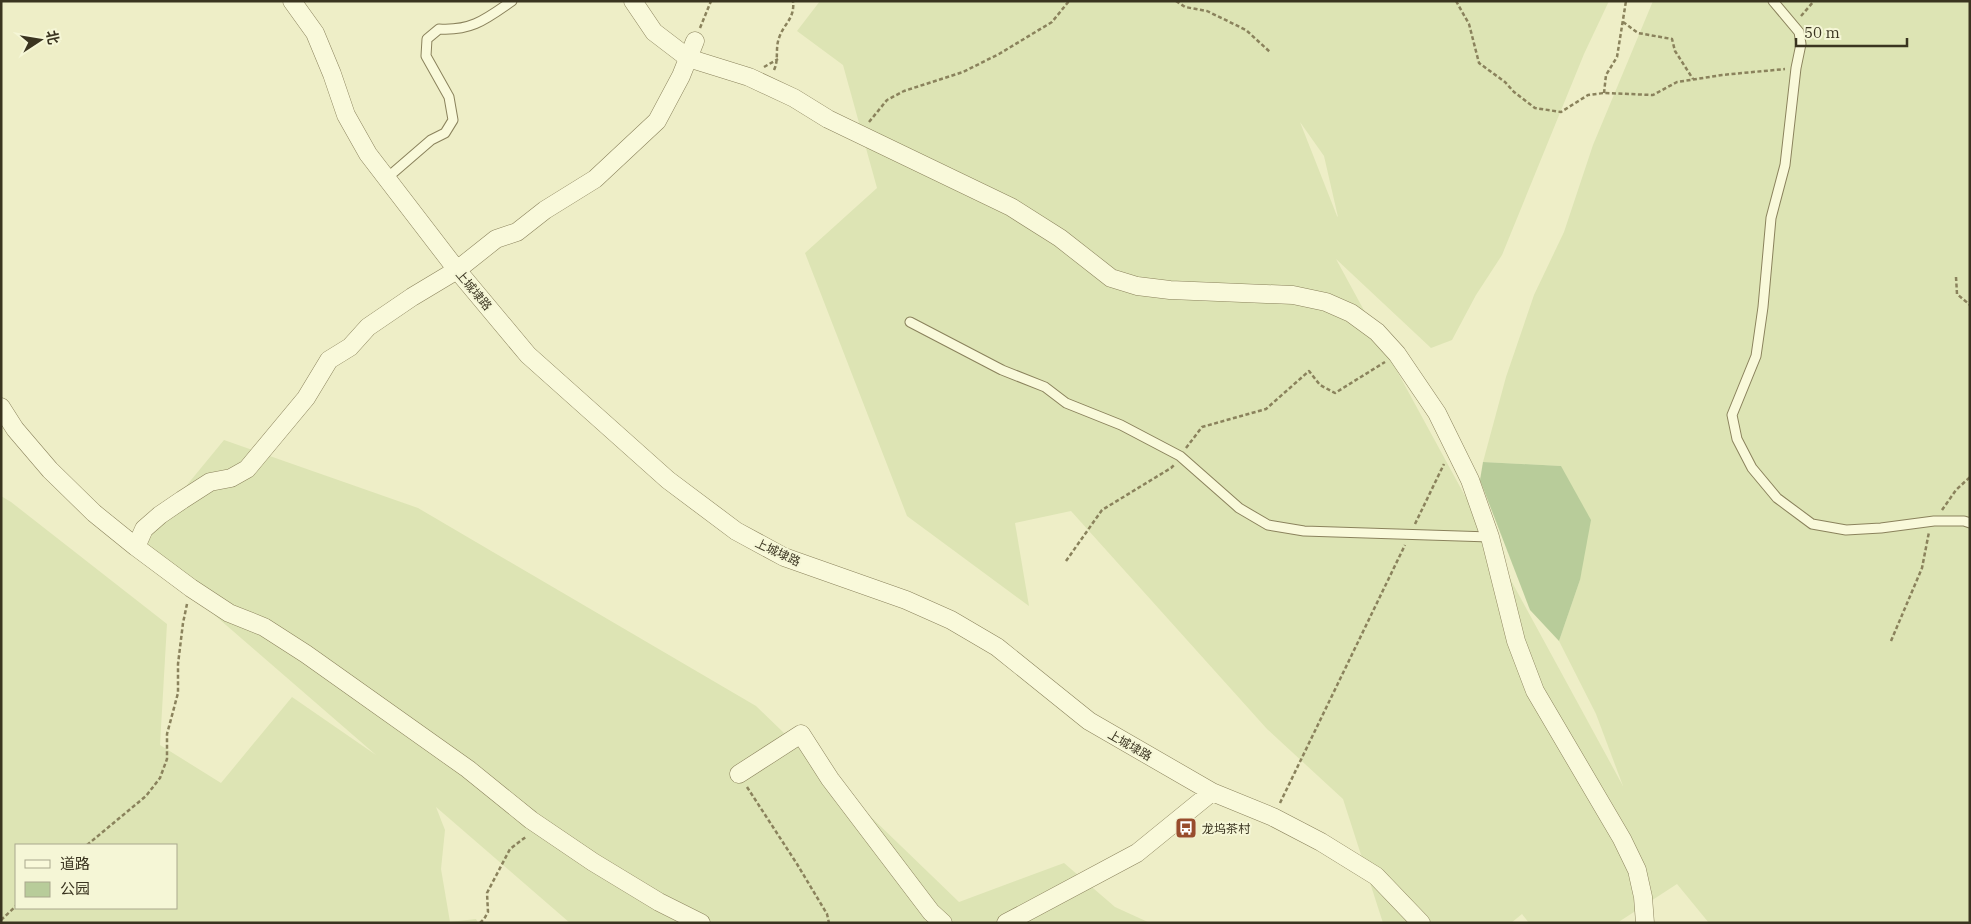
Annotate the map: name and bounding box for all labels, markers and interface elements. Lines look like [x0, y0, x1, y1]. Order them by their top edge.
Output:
north arrow [15, 15, 65, 65]
scale bar [1796, 15, 1907, 47]
text: 50 m [1804, 23, 1840, 42]
text: 北 [42, 29, 63, 46]
street label: 上城埭路 [453, 267, 495, 313]
street label: 上城埭路 [753, 535, 803, 569]
street label: 上城埭路 [1105, 727, 1155, 763]
bus stop icon: 龙坞茶村 [1174, 816, 1198, 840]
place label: 龙坞茶村 [1202, 821, 1251, 836]
legend [15, 844, 178, 909]
text: 道路 [60, 854, 90, 873]
text: 公园 [60, 879, 90, 898]

